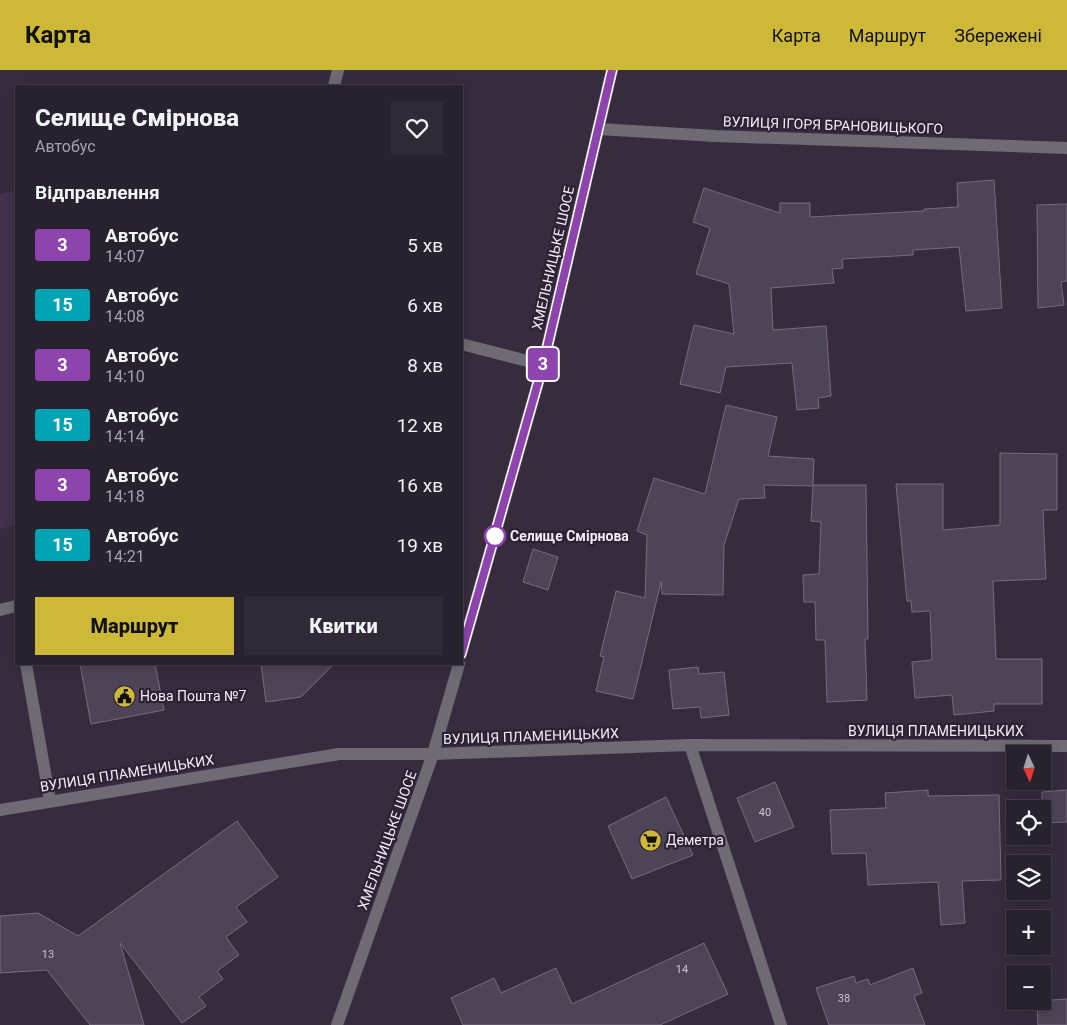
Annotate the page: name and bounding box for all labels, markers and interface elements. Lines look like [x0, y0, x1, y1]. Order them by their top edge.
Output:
text: Карта [25, 21, 91, 49]
text: Карта [772, 25, 821, 46]
text: Маршрут [849, 25, 926, 46]
text: Збережені [954, 25, 1042, 46]
button: heart [391, 102, 443, 154]
text: Селище Смірнова [35, 104, 239, 132]
street label: ВУЛИЦЯ ІГОРЯ БРАНОВИЦЬКОГО [723, 113, 943, 137]
text: Автобус [35, 137, 96, 156]
text: Відправлення [35, 181, 160, 204]
street label: ХМЕЛЬНИЦЬКЕ ШОСЕ [529, 185, 577, 331]
text: Автобус [105, 224, 179, 247]
text: 3 [57, 234, 68, 255]
text: 5 хв [407, 234, 443, 257]
text: 14:07 [105, 247, 145, 266]
text: Автобус [105, 284, 179, 307]
text: 15 [52, 294, 73, 315]
text: 6 хв [407, 294, 443, 317]
text: 14:08 [105, 307, 145, 326]
text: Автобус [105, 344, 179, 367]
line badge: 3 [527, 348, 559, 380]
text: 3 [538, 353, 548, 374]
text: 3 [57, 354, 68, 375]
text: 8 хв [407, 354, 443, 377]
text: 14:10 [105, 367, 145, 386]
text: Автобус [105, 404, 179, 427]
text: 15 [52, 414, 73, 435]
text: 12 хв [397, 414, 443, 437]
text: 14:14 [105, 427, 145, 446]
text: Автобус [105, 464, 179, 487]
text: 3 [57, 474, 68, 495]
text: 16 хв [397, 474, 443, 497]
text: 14:18 [105, 487, 145, 506]
text: Автобус [105, 524, 179, 547]
marker: Селище Смірнова [484, 525, 506, 547]
place label: Селище Смірнова [510, 528, 629, 544]
text: 15 [52, 534, 73, 555]
text: 19 хв [397, 534, 443, 557]
text: 14:21 [105, 547, 145, 566]
button: Маршрут [35, 597, 234, 655]
button: Квитки [244, 597, 443, 655]
public building icon: Нова Пошта №7 [112, 684, 136, 708]
place label: Нова Пошта №7 [140, 688, 246, 704]
street label: ВУЛИЦЯ ПЛАМЕНИЦЬКИХ [848, 723, 1024, 739]
street label: ВУЛИЦЯ ПЛАМЕНИЦЬКИХ [443, 725, 619, 747]
north arrow [1006, 745, 1051, 790]
map controls [1006, 745, 1051, 1010]
street label: ВУЛИЦЯ ПЛАМЕНИЦЬКИХ [39, 751, 215, 795]
street label: ХМЕЛЬНИЦЬКЕ ШОСЕ [354, 768, 420, 912]
button: locate [1006, 800, 1051, 845]
house number: 40 [759, 806, 771, 819]
supermarket icon: Деметра [638, 828, 662, 852]
place label: Деметра [666, 832, 724, 848]
button: layers [1006, 855, 1051, 900]
button: + [1006, 910, 1051, 955]
house number: 13 [42, 948, 54, 961]
house number: 14 [676, 963, 688, 976]
button: − [1006, 965, 1051, 1010]
house number: 38 [838, 992, 850, 1005]

